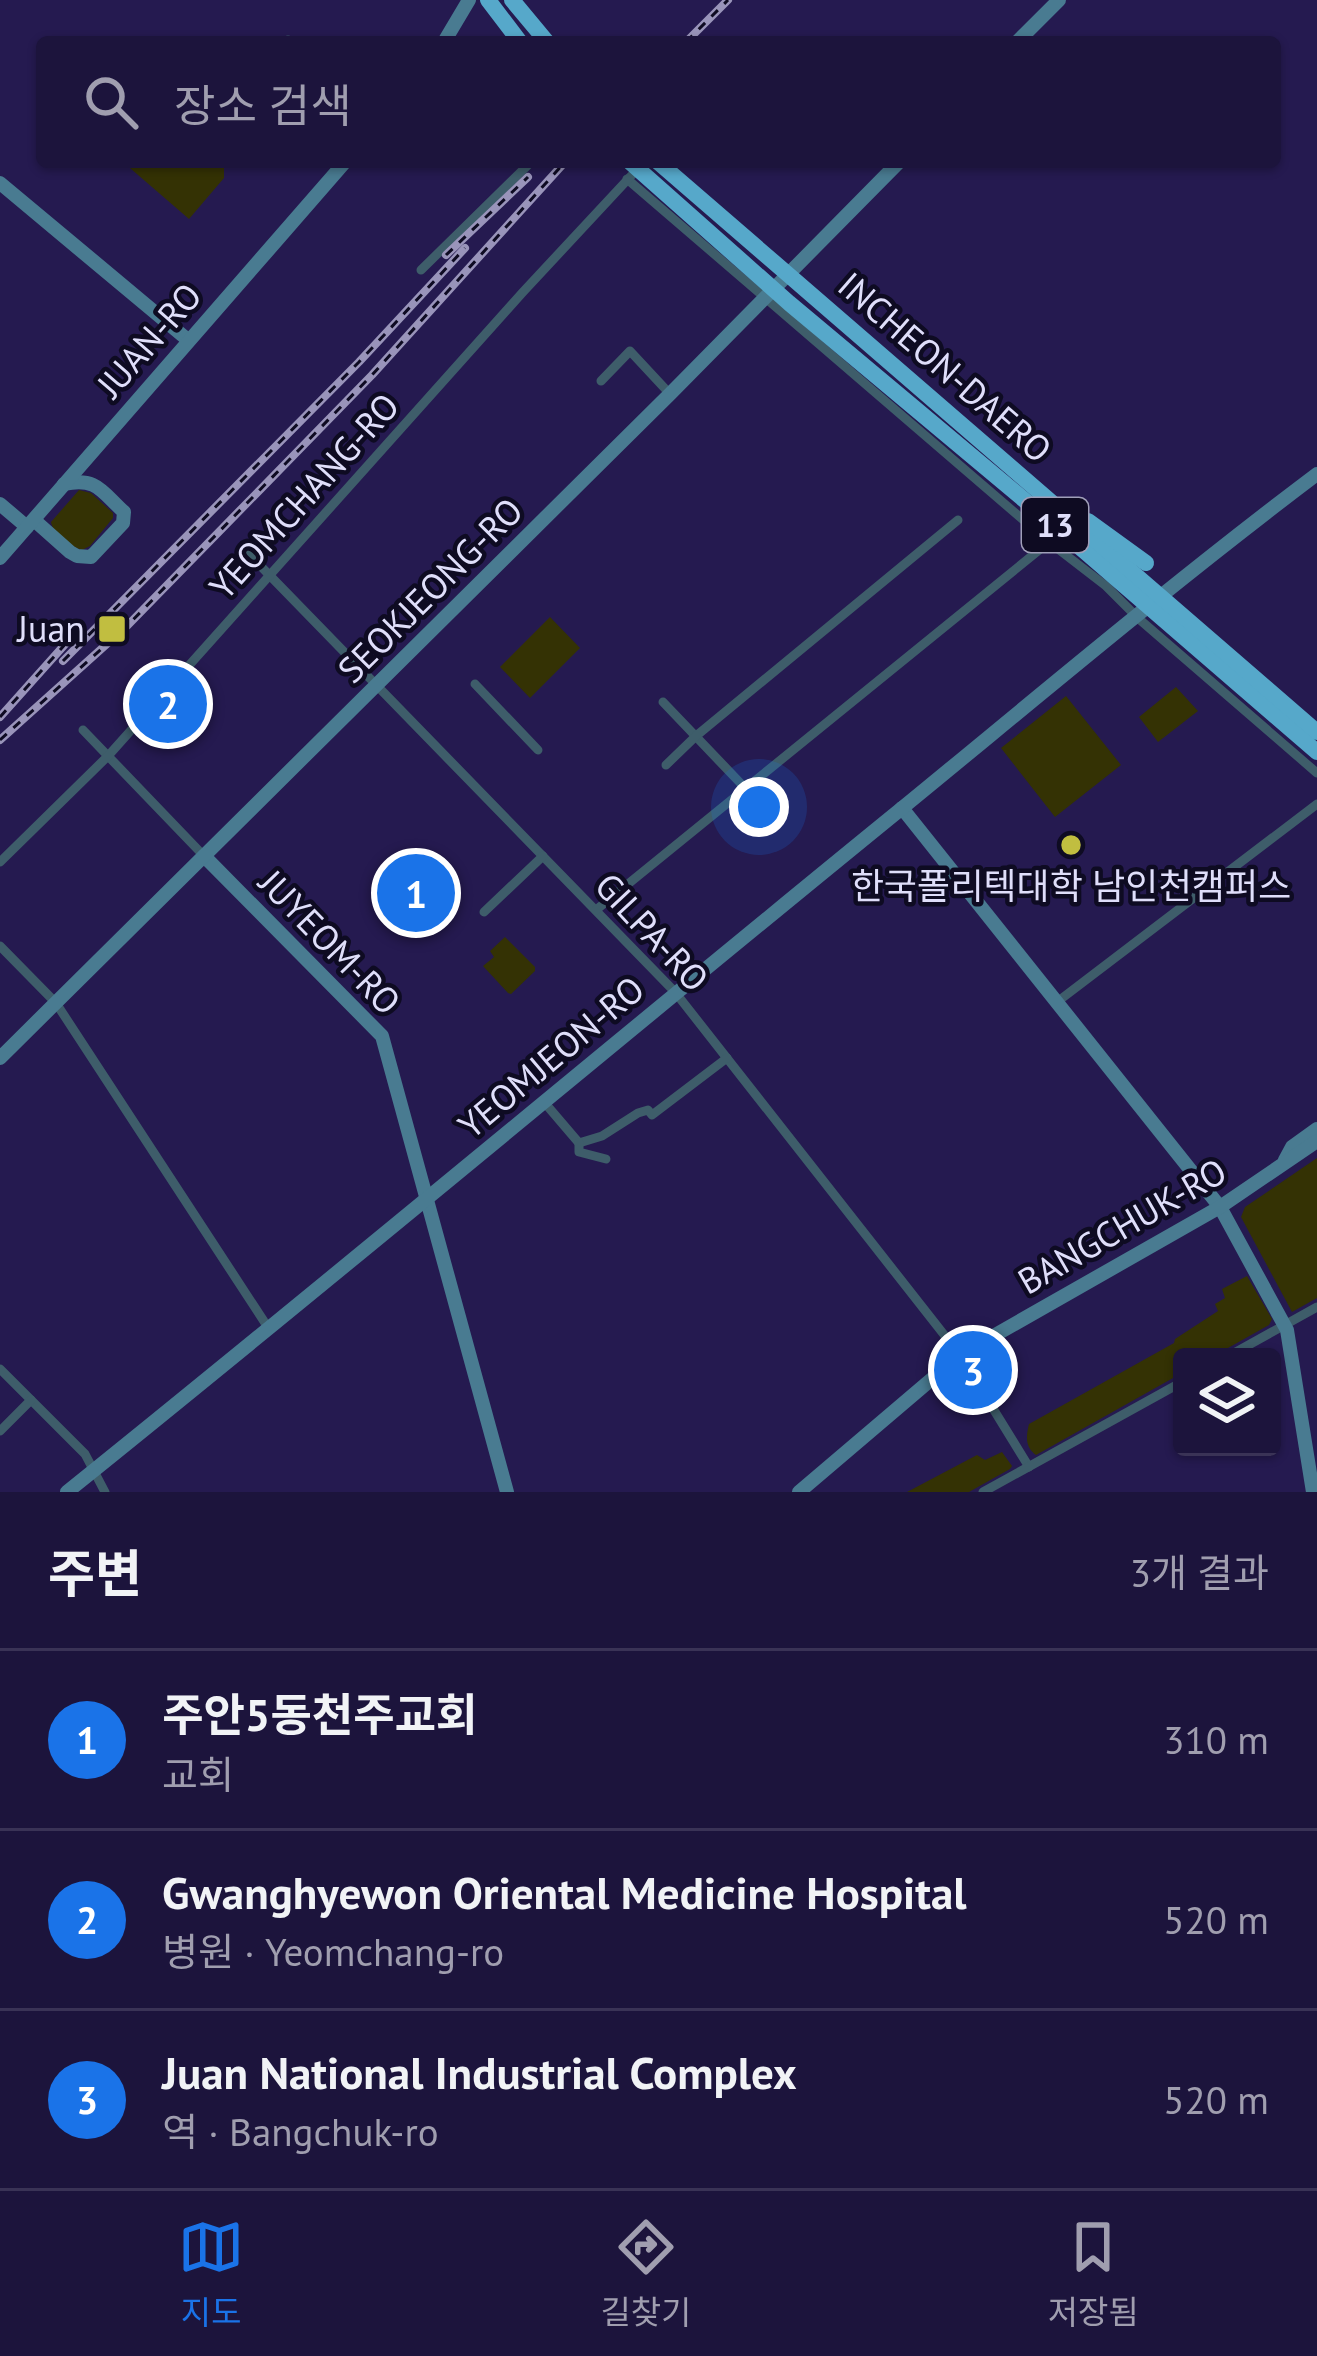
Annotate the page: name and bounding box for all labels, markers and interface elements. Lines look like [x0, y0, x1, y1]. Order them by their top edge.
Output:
search box [36, 36, 1281, 168]
icon: search [78, 69, 144, 135]
text: 장소 검색 [174, 76, 352, 134]
street label: INCHEON-DAERO [829, 261, 1062, 472]
street label: JUAN-RO [85, 273, 211, 408]
street label: YEOMCHANG-RO [199, 383, 409, 609]
street label: SEOKJEONG-RO [327, 487, 532, 692]
road number: 13 [1022, 498, 1088, 552]
place label: Juan [16, 605, 85, 652]
marker: Juan [96, 613, 128, 645]
pin: 2 [129, 659, 207, 749]
your location [729, 777, 789, 837]
marker: 한국폴리텍대학 남인천캠퍼스 [1058, 832, 1084, 858]
pin: 1 [377, 848, 455, 938]
street label: JUYEOM-RO [248, 858, 411, 1024]
street label: GILPA-RO [585, 862, 719, 1001]
place label: 한국폴리텍대학 남인천캠퍼스 [851, 862, 1291, 909]
street label: YEOMJEON-RO [448, 965, 653, 1148]
street label: BANGCHUK-RO [1009, 1147, 1234, 1304]
pin: 3 [934, 1325, 1012, 1415]
map controls [1173, 1348, 1281, 1456]
button: layers [1173, 1348, 1281, 1456]
text: 주변 [48, 1540, 142, 1606]
text: 3개 결과 [1130, 1547, 1269, 1598]
text: 주안5동천주교회 [162, 1685, 477, 1743]
text: 1 [76, 1714, 98, 1765]
text: 310 m [1163, 1714, 1269, 1765]
text: 교회 [162, 1749, 234, 1800]
text: Gwanghyewon Oriental Medicine Hospital [162, 1863, 966, 1921]
text: 2 [76, 1894, 98, 1945]
text: 520 m [1163, 1894, 1269, 1945]
text: 병원 · Yeomchang-ro [162, 1926, 504, 1977]
text: Juan National Industrial Complex [162, 2043, 797, 2101]
text: 3 [76, 2074, 98, 2125]
text: 520 m [1163, 2074, 1269, 2125]
text: 역 · Bangchuk-ro [162, 2106, 439, 2157]
tab: 지도 [178, 2214, 244, 2334]
tab: 길찾기 [600, 2214, 691, 2334]
tab: 저장됨 [1048, 2214, 1139, 2334]

